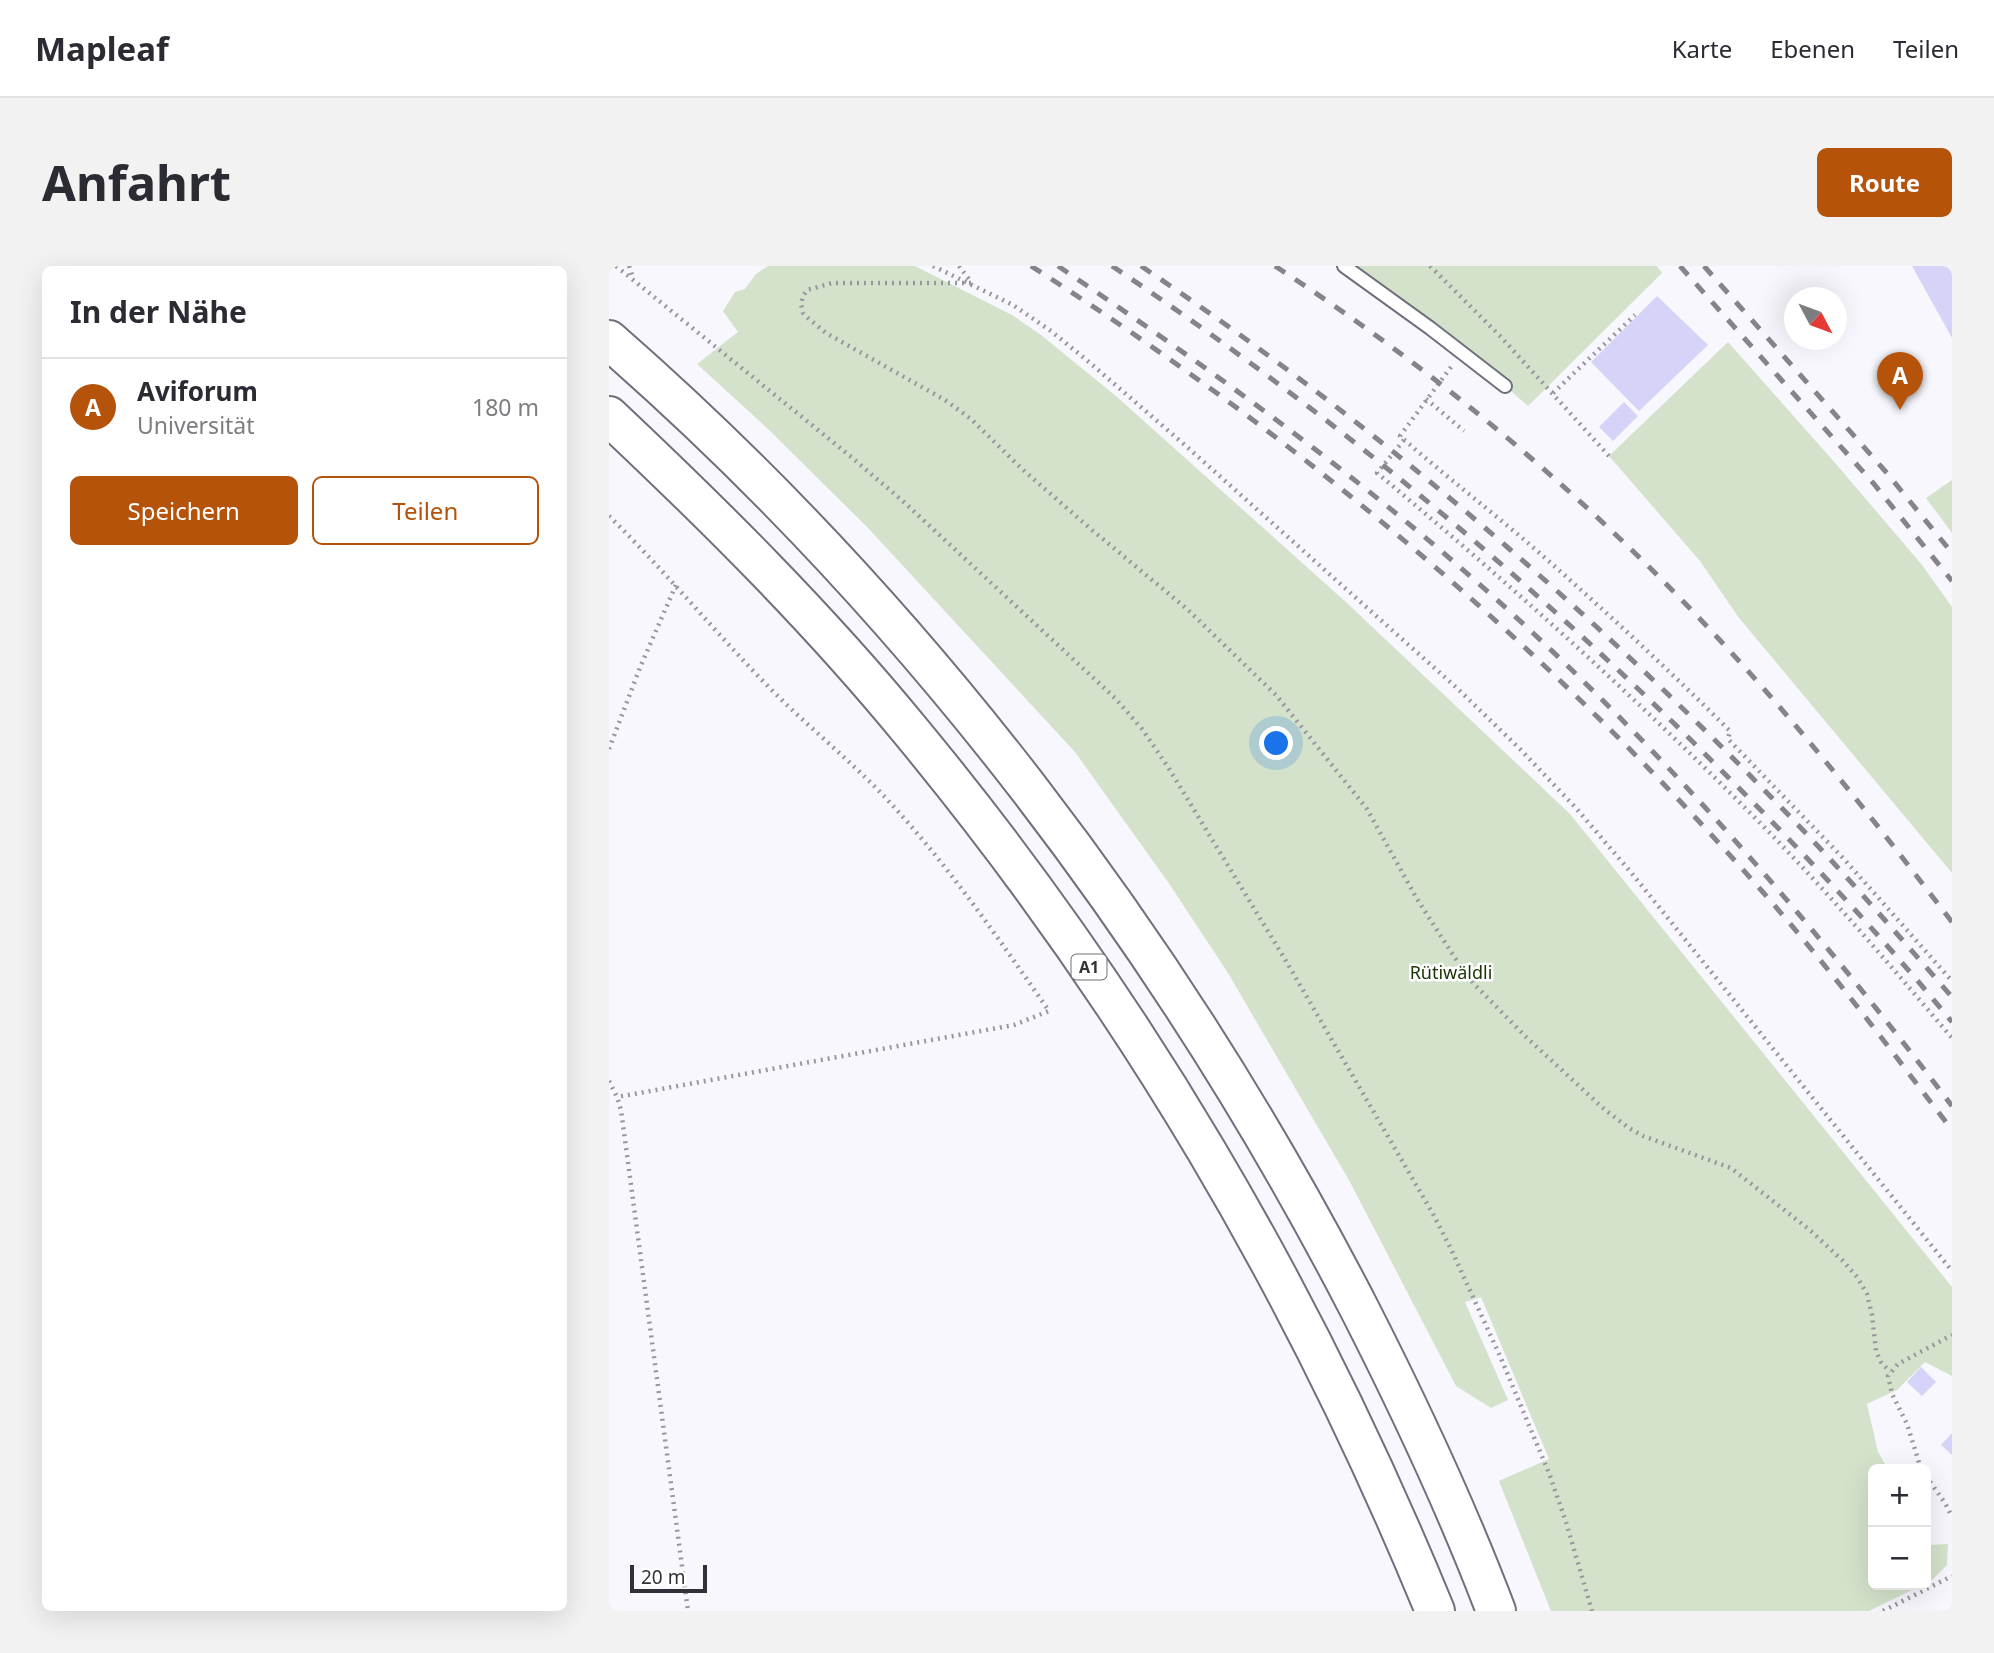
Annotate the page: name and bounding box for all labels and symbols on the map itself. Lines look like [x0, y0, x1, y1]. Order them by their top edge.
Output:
north arrow [1784, 287, 1847, 350]
pin: A [1877, 352, 1923, 410]
your location [1259, 726, 1293, 760]
road number: A1 [1071, 954, 1107, 980]
park label: Rütiwäldli [1410, 960, 1492, 984]
scale bar [630, 1562, 707, 1594]

